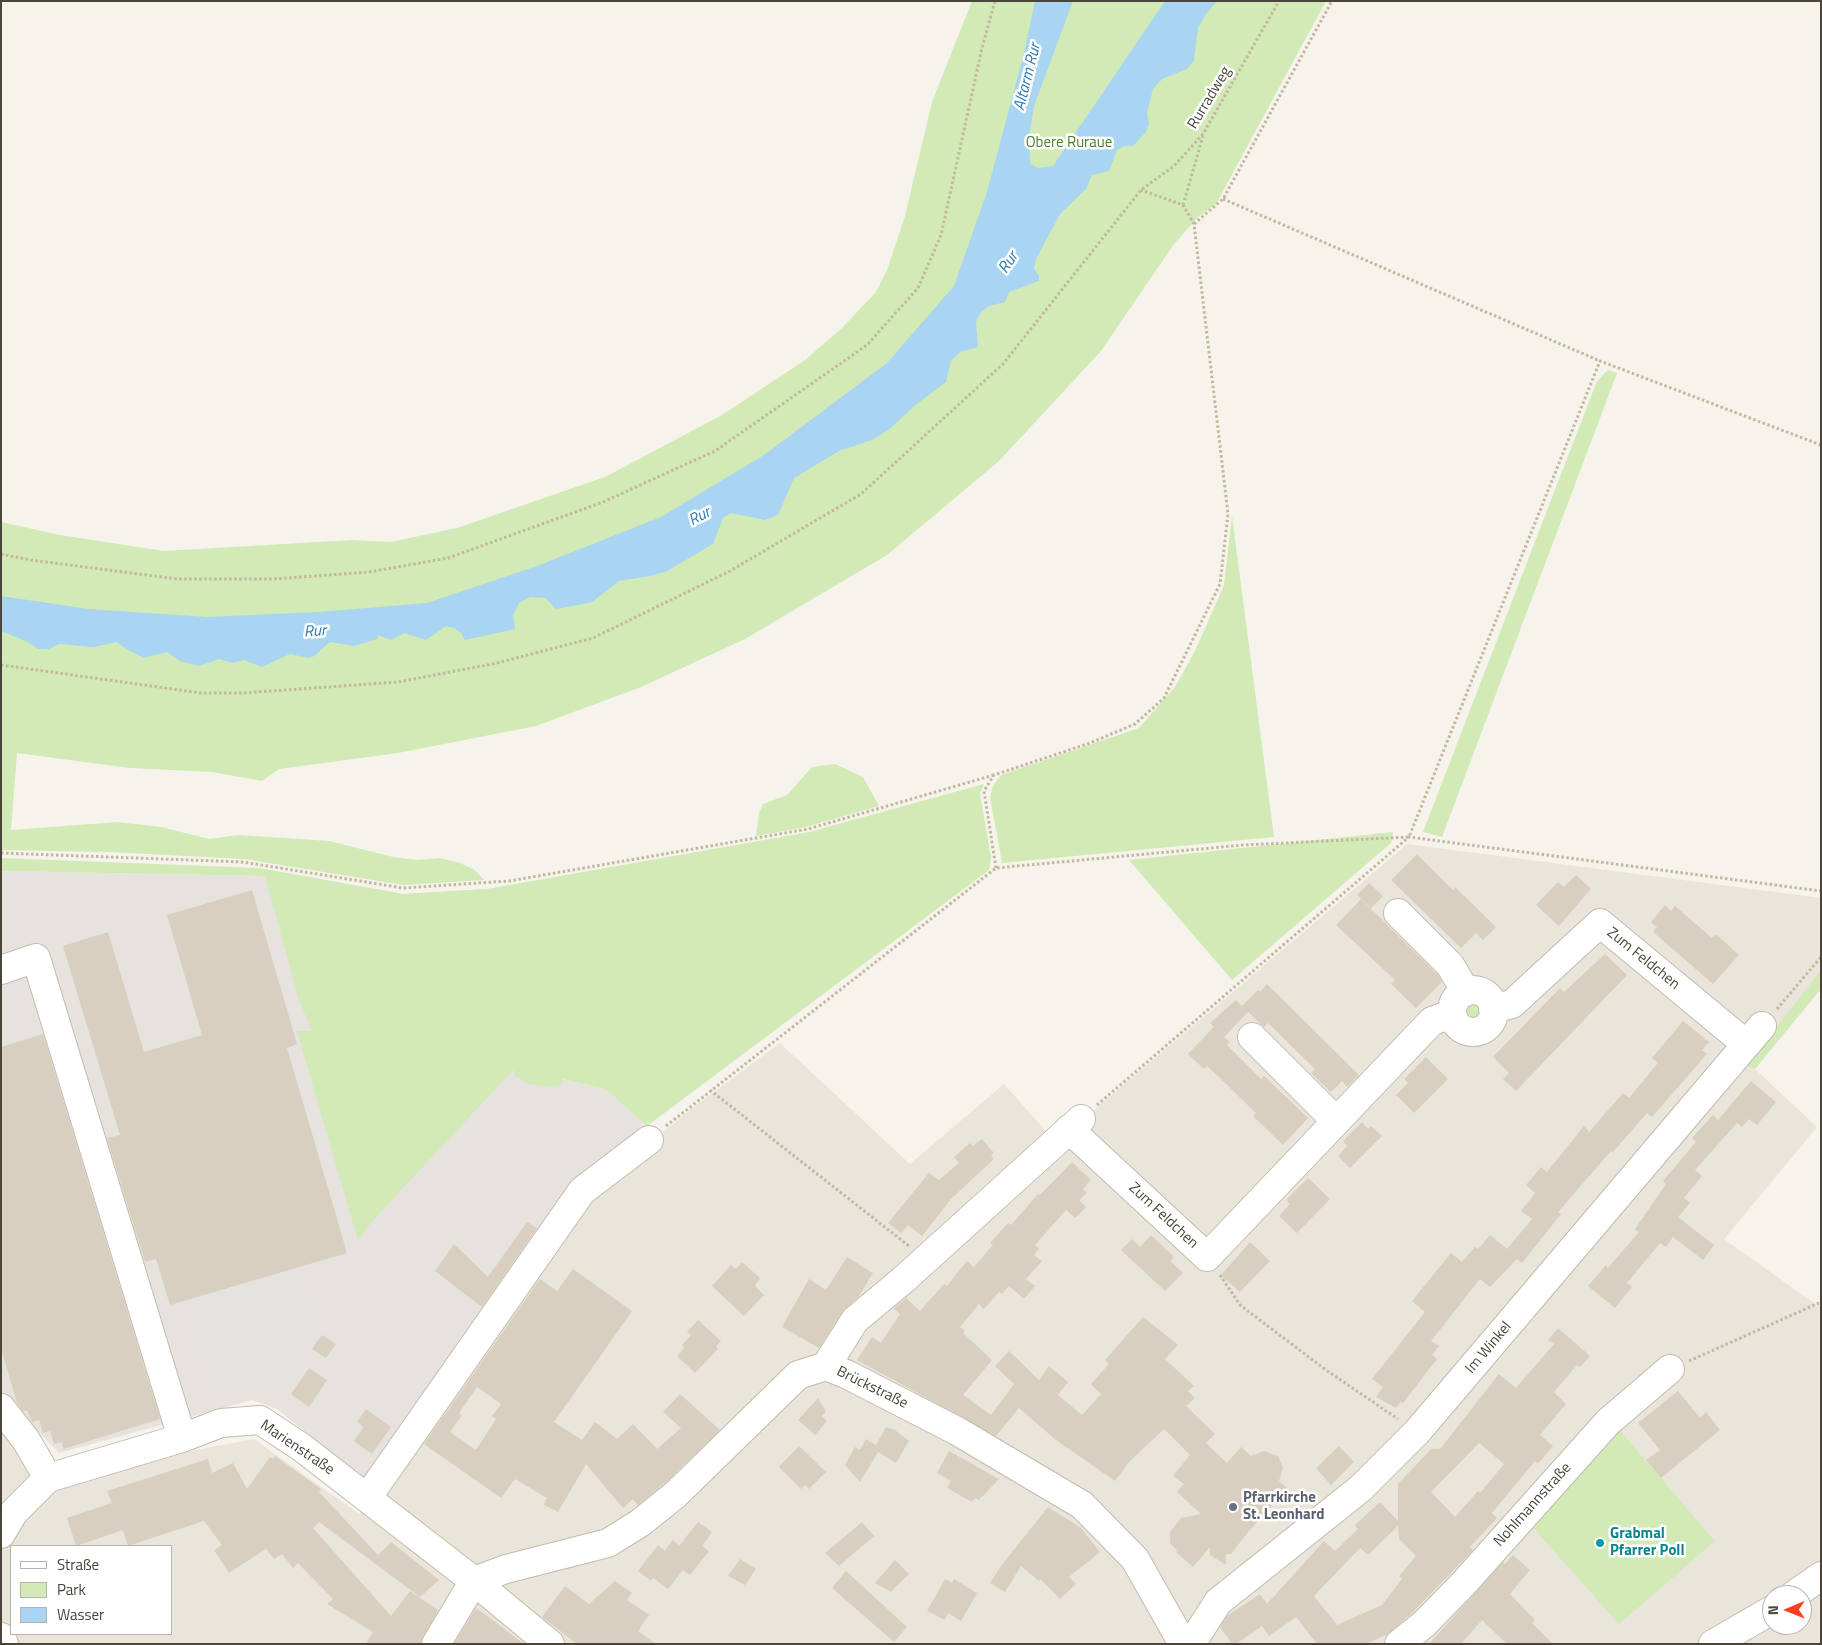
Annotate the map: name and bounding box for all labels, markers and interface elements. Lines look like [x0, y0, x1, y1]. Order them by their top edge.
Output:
water label: Altarm Rur [1010, 41, 1046, 113]
street label: Rurradweg [1184, 64, 1236, 132]
park label: Obere Ruraue [1026, 134, 1112, 152]
water label: Rur [995, 248, 1023, 278]
water label: Rur [686, 503, 714, 531]
water label: Rur [303, 622, 327, 642]
street label: Zum Feldchen [1603, 924, 1683, 994]
street label: Zum Feldchen [1124, 1179, 1202, 1253]
street label: Im Winkel [1462, 1318, 1516, 1378]
street label: Brückstraße [833, 1363, 911, 1413]
street label: Marienstraße [257, 1417, 337, 1479]
street label: Nohlmannstraße [1491, 1459, 1575, 1551]
place label: Pfarrkirche St. Leonhard [1243, 1489, 1324, 1524]
marker: Pfarrkirche St. Leonhard [1227, 1501, 1239, 1513]
place label: Grabmal Pfarrer Poll [1610, 1525, 1684, 1560]
marker: Grabmal Pfarrer Poll [1594, 1537, 1606, 1549]
legend [10, 1545, 172, 1635]
text: Straße [57, 1553, 99, 1576]
text: Park [57, 1578, 86, 1601]
north arrow [1762, 1585, 1812, 1635]
text: Wasser [57, 1603, 104, 1626]
text: N [1762, 1605, 1783, 1615]

